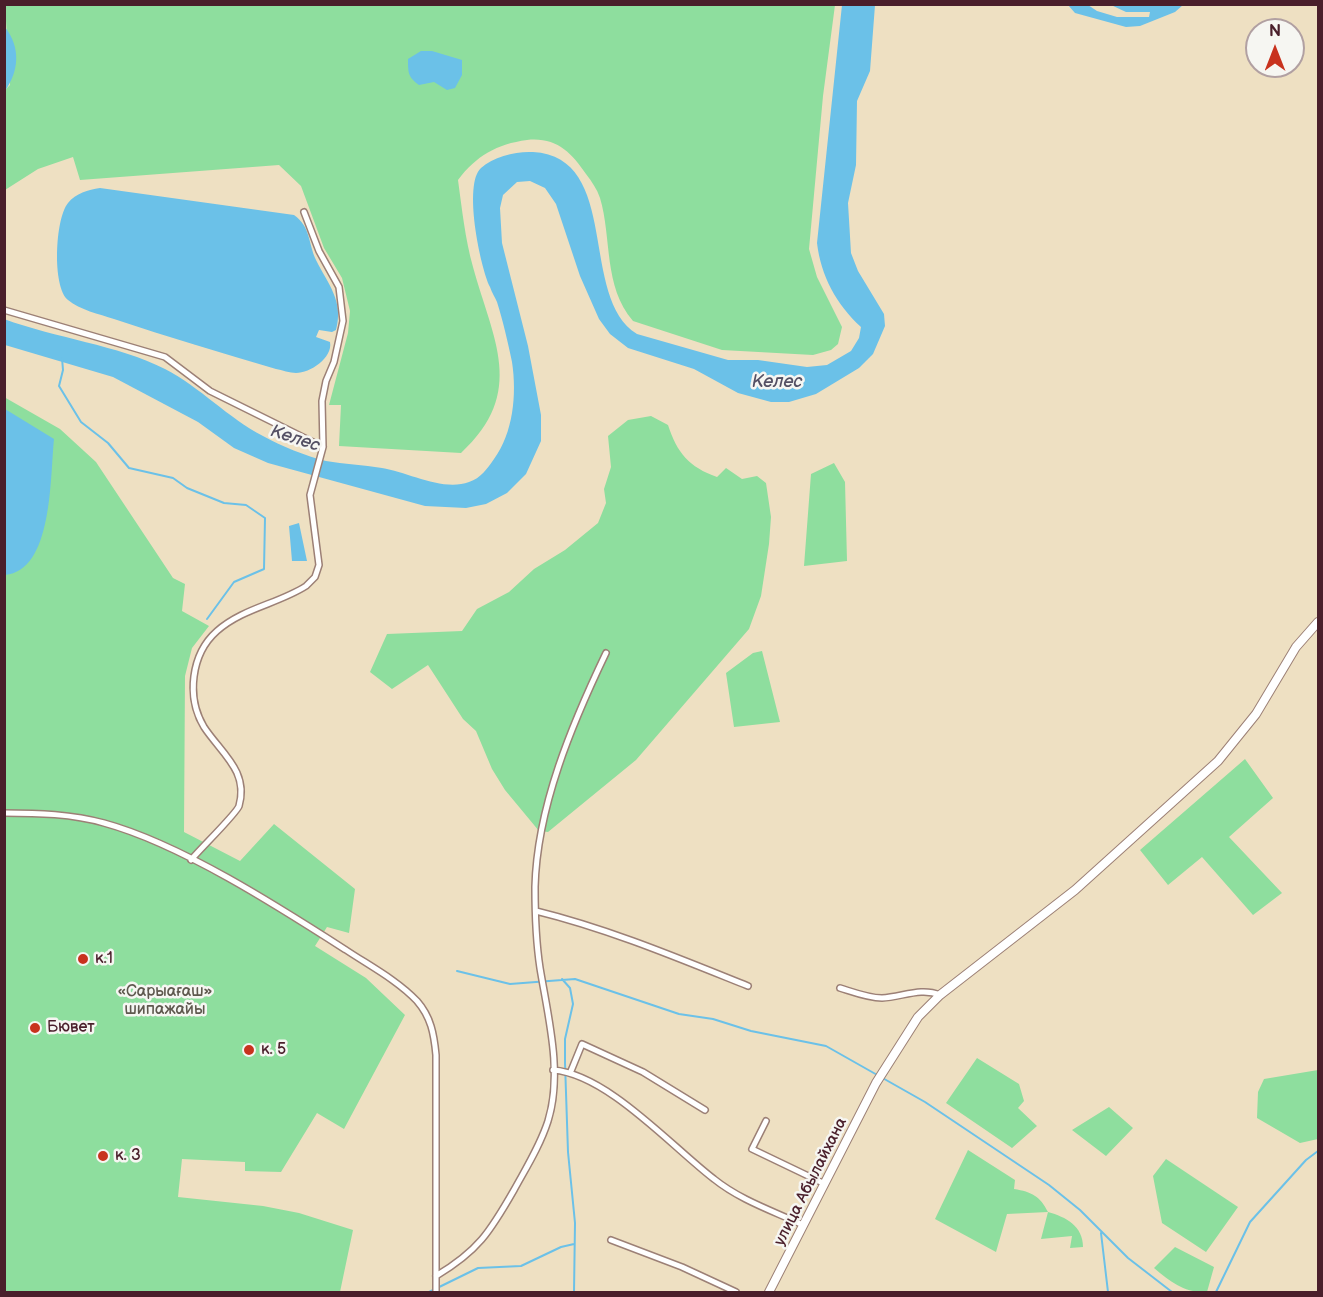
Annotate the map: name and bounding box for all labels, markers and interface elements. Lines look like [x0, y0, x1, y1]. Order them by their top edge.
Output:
north arrow [1245, 18, 1305, 78]
text: N [1269, 22, 1281, 41]
water label: Келес [752, 371, 802, 393]
water label: Келес [268, 421, 322, 457]
place label: к.1 [95, 949, 113, 969]
marker: к.1 [76, 952, 90, 966]
park label: «Сарыағаш» шипажайы [118, 982, 212, 1020]
place label: Бювет [47, 1018, 95, 1038]
marker: Бювет [28, 1021, 42, 1035]
place label: к. 5 [261, 1040, 286, 1060]
marker: к. 5 [242, 1043, 256, 1057]
street label: улица Абылайхана [770, 1115, 852, 1249]
place label: к. 3 [115, 1146, 141, 1166]
marker: к. 3 [96, 1149, 110, 1163]

